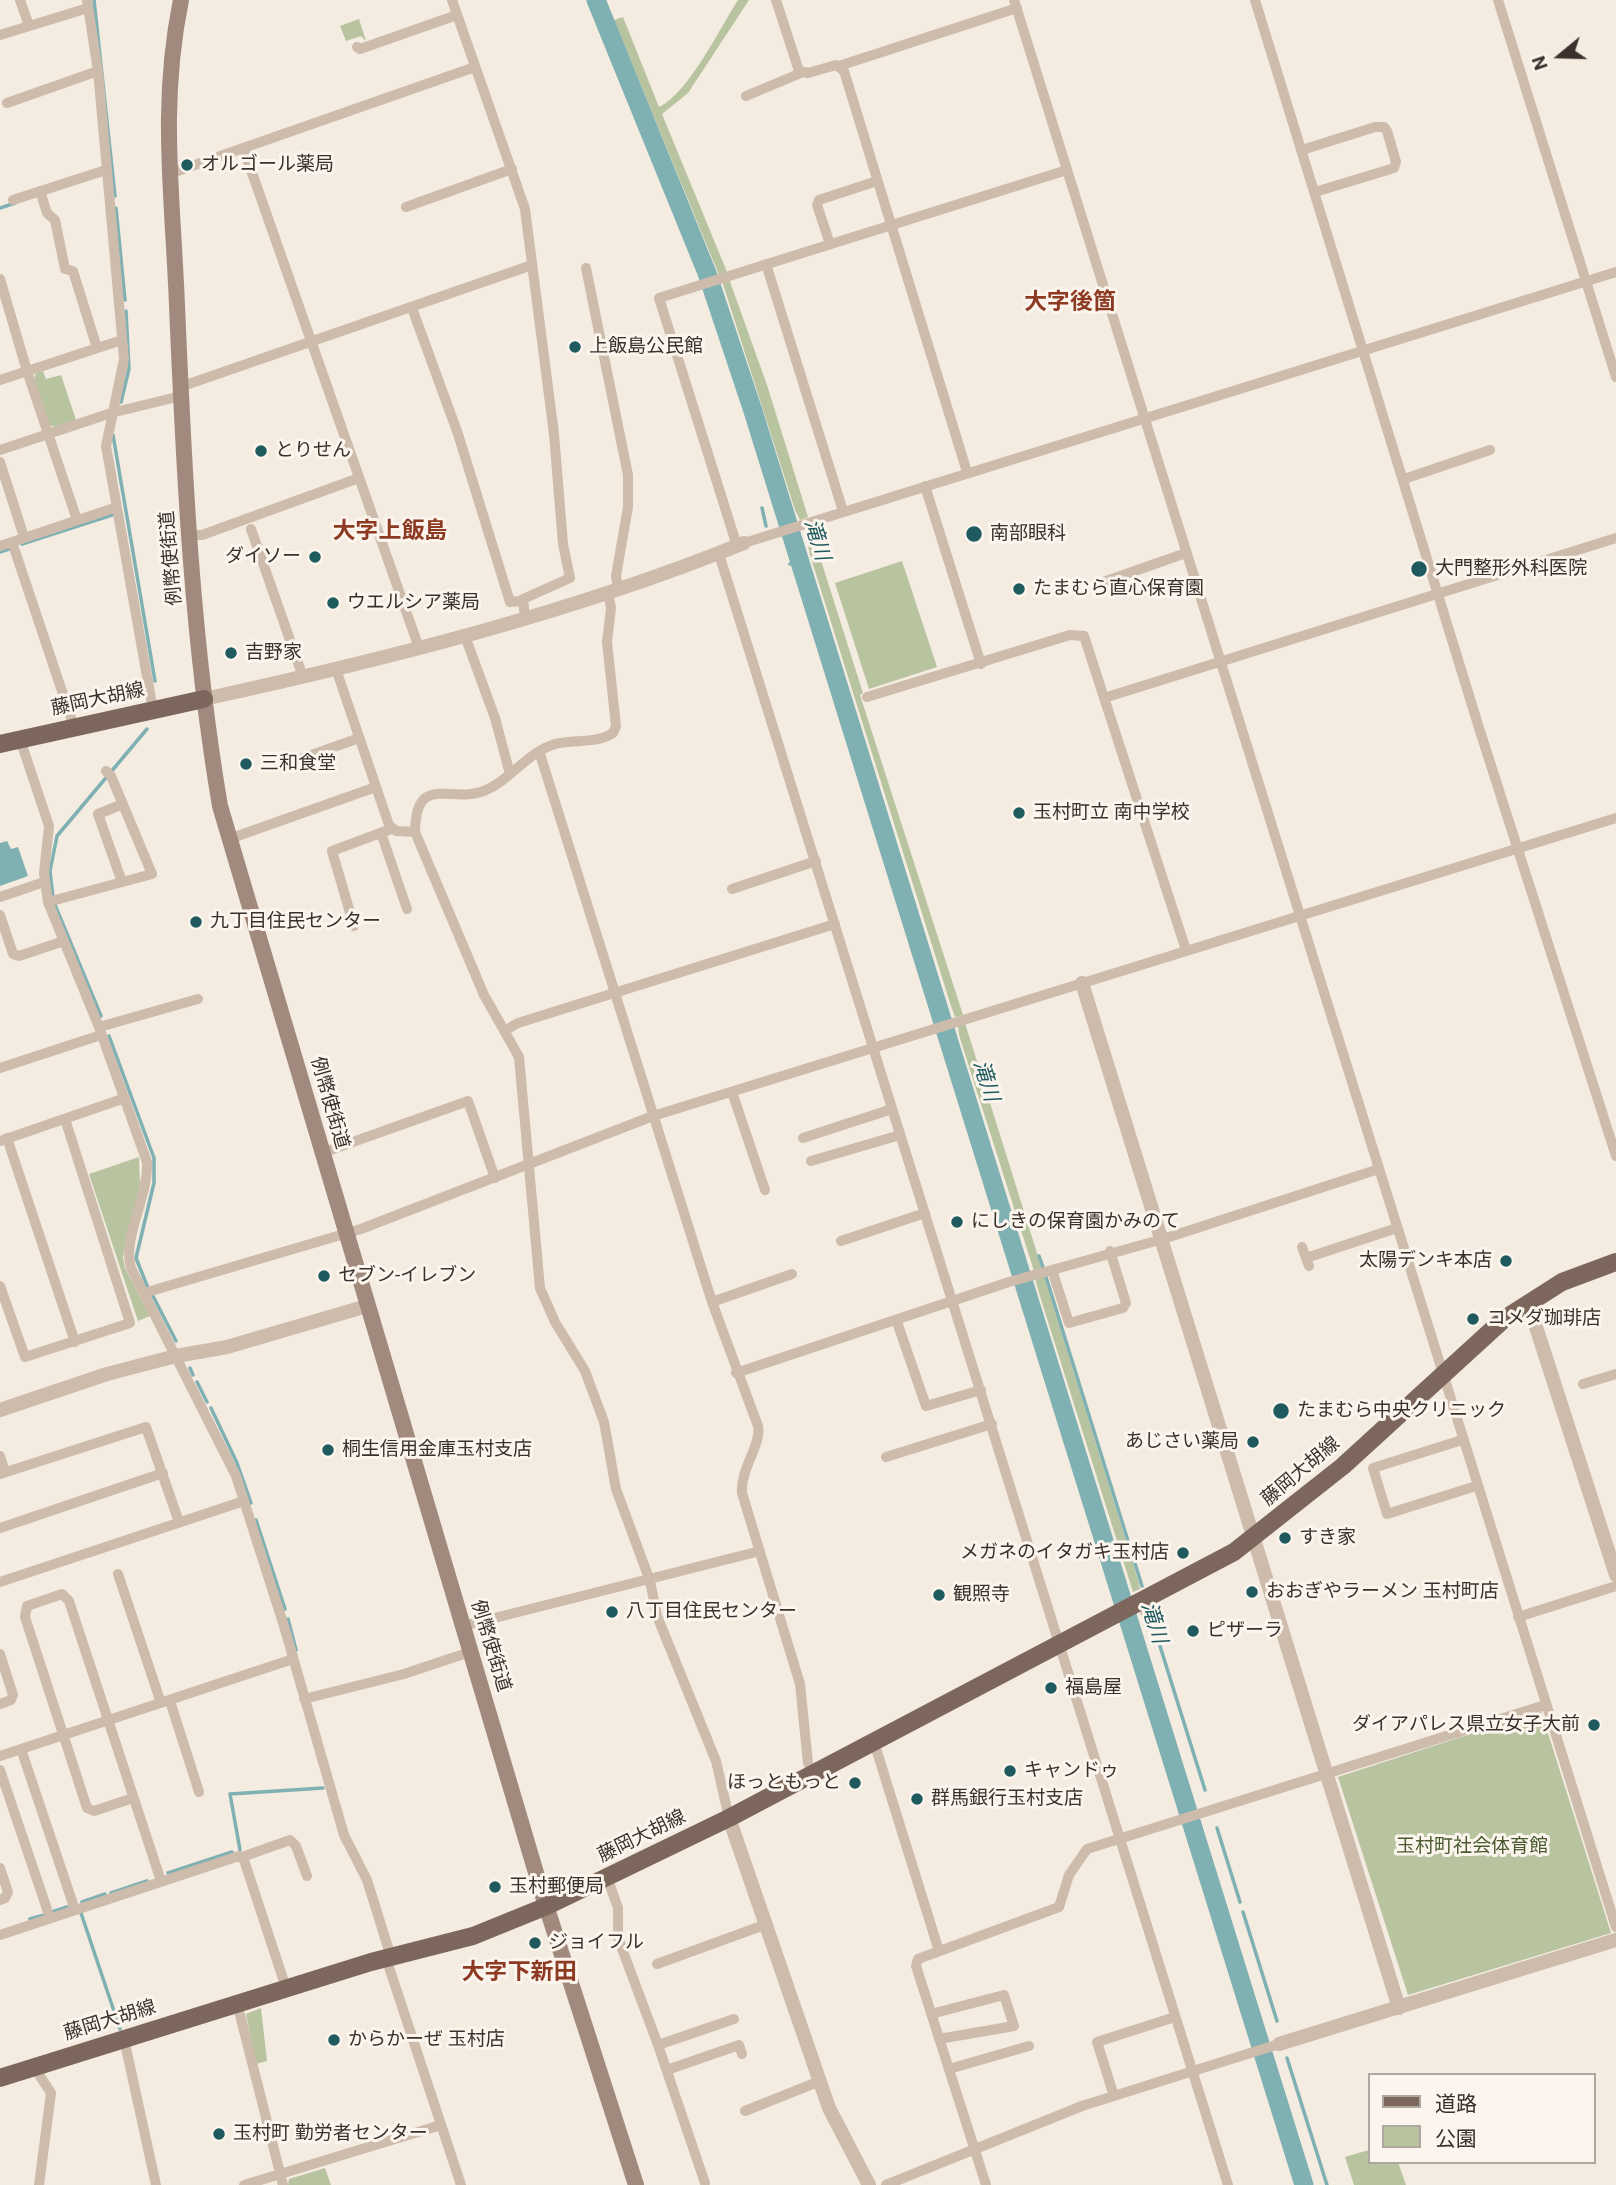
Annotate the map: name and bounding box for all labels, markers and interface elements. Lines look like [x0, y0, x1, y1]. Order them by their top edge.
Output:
north arrow [1525, 21, 1595, 91]
text: N [1527, 53, 1553, 73]
place label: オルゴール薬局 [201, 154, 334, 176]
marker: オルゴール薬局 [179, 157, 195, 173]
district label: 大字後箇 [1024, 289, 1116, 317]
place label: 上飯島公民館 [589, 336, 703, 358]
marker: 上飯島公民館 [567, 339, 583, 355]
place label: とりせん [275, 440, 351, 462]
marker: とりせん [253, 443, 269, 459]
street label: 例幣使街道 [157, 510, 187, 606]
water label: 滝川 [798, 516, 834, 564]
district label: 大字上飯島 [333, 518, 447, 546]
place label: 南部眼科 [990, 523, 1066, 545]
marker: 南部眼科 [964, 524, 984, 544]
place label: ダイソー [225, 546, 301, 568]
marker: ダイソー [307, 549, 323, 565]
place label: 大門整形外科医院 [1435, 558, 1587, 580]
marker: 大門整形外科医院 [1409, 559, 1429, 579]
place label: たまむら直心保育園 [1033, 578, 1204, 600]
marker: たまむら直心保育園 [1011, 581, 1027, 597]
place label: ウエルシア薬局 [347, 592, 480, 614]
marker: ウエルシア薬局 [325, 595, 341, 611]
place label: 吉野家 [245, 642, 302, 664]
marker: 吉野家 [223, 645, 239, 661]
street label: 藤岡大胡線 [49, 679, 147, 721]
place label: 三和食堂 [260, 753, 336, 775]
marker: 三和食堂 [238, 756, 254, 772]
place label: 玉村町立 南中学校 [1033, 802, 1190, 824]
marker: 玉村町立 南中学校 [1011, 805, 1027, 821]
place label: 九丁目住民センター [210, 911, 381, 933]
marker: 九丁目住民センター [188, 914, 204, 930]
street label: 例幣使街道 [305, 1054, 353, 1152]
water label: 滝川 [967, 1057, 1003, 1105]
place label: にしきの保育園かみのて [971, 1211, 1180, 1233]
marker: にしきの保育園かみのて [949, 1214, 965, 1230]
place label: 太陽デンキ本店 [1359, 1250, 1492, 1272]
marker: 太陽デンキ本店 [1498, 1253, 1514, 1269]
place label: セブン-イレブン [338, 1265, 476, 1287]
marker: セブン-イレブン [316, 1268, 332, 1284]
place label: コメダ珈琲店 [1487, 1308, 1601, 1330]
marker: コメダ珈琲店 [1465, 1311, 1481, 1327]
place label: たまむら中央クリニック [1297, 1400, 1506, 1422]
marker: たまむら中央クリニック [1271, 1401, 1291, 1421]
place label: あじさい薬局 [1125, 1431, 1239, 1453]
street label: 藤岡大胡線 [1257, 1433, 1345, 1511]
marker: あじさい薬局 [1245, 1434, 1261, 1450]
place label: 桐生信用金庫玉村支店 [342, 1439, 532, 1461]
marker: 桐生信用金庫玉村支店 [320, 1442, 336, 1458]
place label: すき家 [1299, 1527, 1356, 1549]
marker: すき家 [1277, 1530, 1293, 1546]
place label: メガネのイタガキ玉村店 [960, 1542, 1169, 1564]
marker: メガネのイタガキ玉村店 [1175, 1545, 1191, 1561]
place label: おおぎやラーメン 玉村町店 [1266, 1581, 1499, 1603]
place label: 観照寺 [953, 1584, 1010, 1606]
marker: おおぎやラーメン 玉村町店 [1244, 1584, 1260, 1600]
marker: 観照寺 [931, 1587, 947, 1603]
street label: 例幣使街道 [465, 1597, 515, 1695]
water label: 滝川 [1135, 1599, 1171, 1647]
place label: 八丁目住民センター [626, 1601, 797, 1623]
marker: 八丁目住民センター [604, 1604, 620, 1620]
place label: ピザーラ [1207, 1620, 1283, 1642]
marker: ピザーラ [1185, 1623, 1201, 1639]
place label: 福島屋 [1065, 1677, 1122, 1699]
marker: 福島屋 [1043, 1680, 1059, 1696]
place label: ダイアパレス県立女子大前 [1352, 1714, 1580, 1736]
marker: ダイアパレス県立女子大前 [1586, 1717, 1602, 1733]
place label: キャンドゥ [1024, 1760, 1119, 1782]
marker: キャンドゥ [1002, 1763, 1018, 1779]
place label: ほっともっと [727, 1772, 841, 1794]
marker: ほっともっと [847, 1775, 863, 1791]
place label: 群馬銀行玉村支店 [931, 1788, 1083, 1810]
marker: 群馬銀行玉村支店 [909, 1791, 925, 1807]
street label: 藤岡大胡線 [594, 1806, 690, 1868]
park label: 玉村町社会体育館 [1396, 1836, 1548, 1858]
place label: 玉村郵便局 [509, 1876, 604, 1898]
marker: 玉村郵便局 [487, 1879, 503, 1895]
place label: ジョイフル [549, 1932, 644, 1954]
marker: ジョイフル [527, 1935, 543, 1951]
district label: 大字下新田 [462, 1959, 576, 1987]
street label: 藤岡大胡線 [61, 1996, 159, 2046]
place label: からかーぜ 玉村店 [348, 2029, 505, 2051]
marker: からかーぜ 玉村店 [326, 2032, 342, 2048]
legend [1368, 2073, 1595, 2164]
text: 道路 [1435, 2092, 1477, 2116]
place label: 玉村町 勤労者センター [233, 2123, 428, 2145]
marker: 玉村町 勤労者センター [211, 2126, 227, 2142]
text: 公園 [1435, 2127, 1477, 2151]

